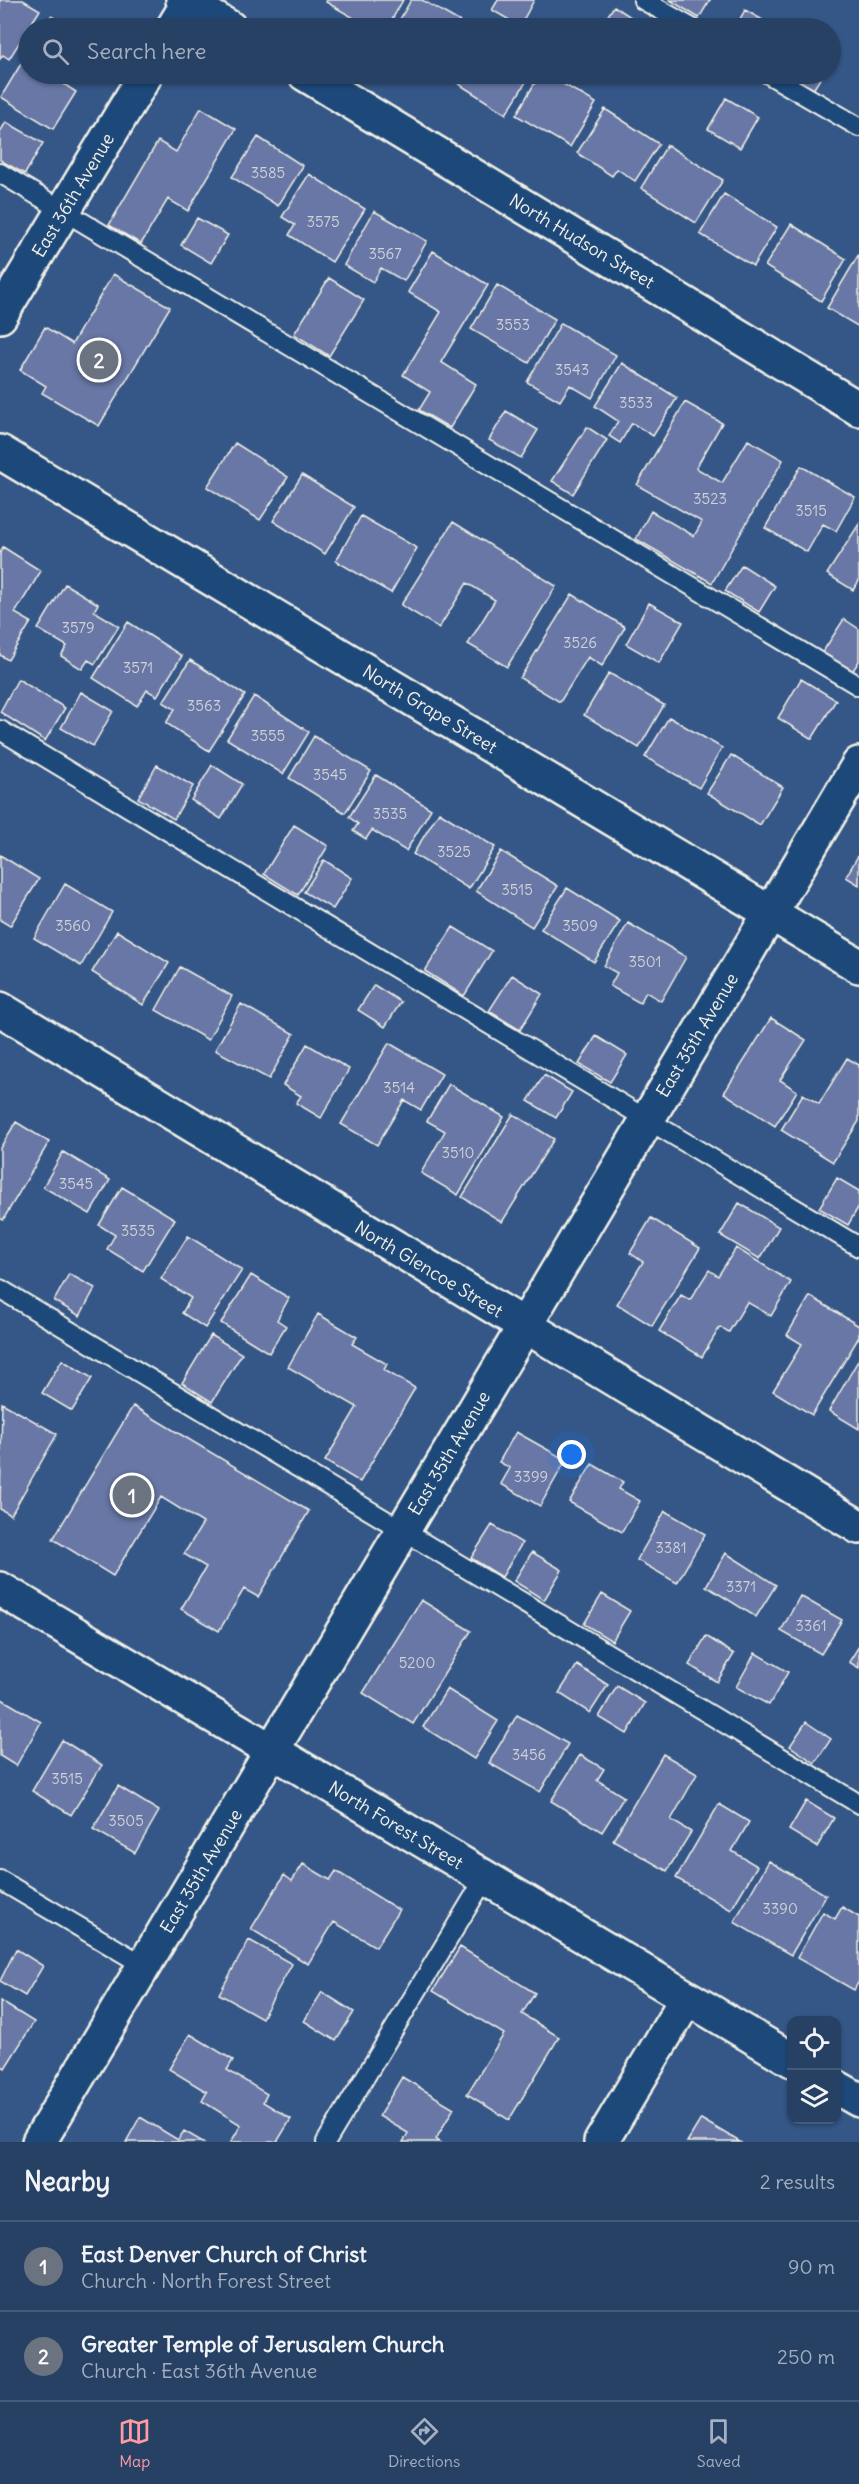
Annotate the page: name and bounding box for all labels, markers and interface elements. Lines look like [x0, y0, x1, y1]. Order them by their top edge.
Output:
search box [18, 18, 841, 84]
icon: search [39, 35, 72, 68]
text: Search here [87, 37, 206, 65]
street label: East 36th Avenue [27, 129, 119, 261]
house number: 3585 [251, 163, 285, 182]
street label: North Hudson Street [505, 189, 659, 293]
house number: 3575 [306, 212, 340, 231]
house number: 3567 [368, 244, 402, 263]
house number: 3553 [496, 315, 530, 334]
pin: 2 [80, 338, 118, 382]
house number: 3543 [555, 360, 589, 379]
house number: 3533 [619, 393, 653, 412]
house number: 3523 [693, 489, 727, 508]
house number: 3515 [795, 501, 827, 520]
house number: 3579 [61, 618, 95, 637]
house number: 3526 [563, 633, 597, 652]
house number: 3571 [123, 658, 153, 677]
street label: North Grape Street [358, 660, 502, 758]
house number: 3563 [187, 696, 221, 715]
house number: 3555 [251, 726, 285, 745]
house number: 3545 [313, 765, 347, 784]
house number: 3535 [373, 804, 407, 823]
house number: 3525 [437, 842, 471, 861]
house number: 3515 [501, 880, 533, 899]
house number: 3560 [55, 916, 91, 935]
house number: 3509 [562, 916, 598, 935]
house number: 3501 [629, 952, 661, 971]
street label: East 35th Avenue [651, 969, 743, 1101]
house number: 3514 [383, 1078, 415, 1097]
house number: 3510 [442, 1143, 474, 1162]
house number: 3545 [59, 1174, 93, 1193]
street label: North Glencoe Street [351, 1216, 507, 1322]
house number: 3535 [121, 1221, 155, 1240]
street label: East 35th Avenue [403, 1387, 495, 1519]
your location [557, 1440, 586, 1469]
house number: 3399 [514, 1467, 548, 1486]
pin: 1 [112, 1472, 152, 1518]
house number: 3381 [655, 1538, 687, 1557]
house number: 3371 [726, 1577, 756, 1596]
house number: 3361 [795, 1616, 827, 1635]
house number: 5200 [399, 1653, 435, 1672]
house number: 3456 [512, 1745, 546, 1764]
house number: 3515 [51, 1769, 83, 1788]
street label: North Forest Street [324, 1776, 468, 1874]
street label: East 35th Avenue [155, 1805, 247, 1937]
house number: 3505 [108, 1811, 144, 1830]
house number: 3390 [762, 1899, 798, 1918]
map controls [787, 2016, 841, 2124]
button: locate [787, 2016, 841, 2070]
button: layers [787, 2070, 841, 2124]
text: Nearby [24, 2165, 110, 2198]
text: 2 results [760, 2169, 835, 2194]
text: East Denver Church of Christ [81, 2240, 367, 2268]
text: 1 [40, 2254, 47, 2279]
text: 90 m [788, 2254, 835, 2279]
text: Church · North Forest Street [81, 2268, 331, 2293]
text: Greater Temple of Jerusalem Church [81, 2330, 445, 2358]
text: 2 [38, 2344, 49, 2369]
text: 250 m [777, 2344, 835, 2369]
text: Church · East 36th Avenue [81, 2358, 317, 2383]
tab: Map [118, 2415, 151, 2471]
tab: Directions [388, 2415, 460, 2471]
tab: Saved [697, 2415, 741, 2471]

